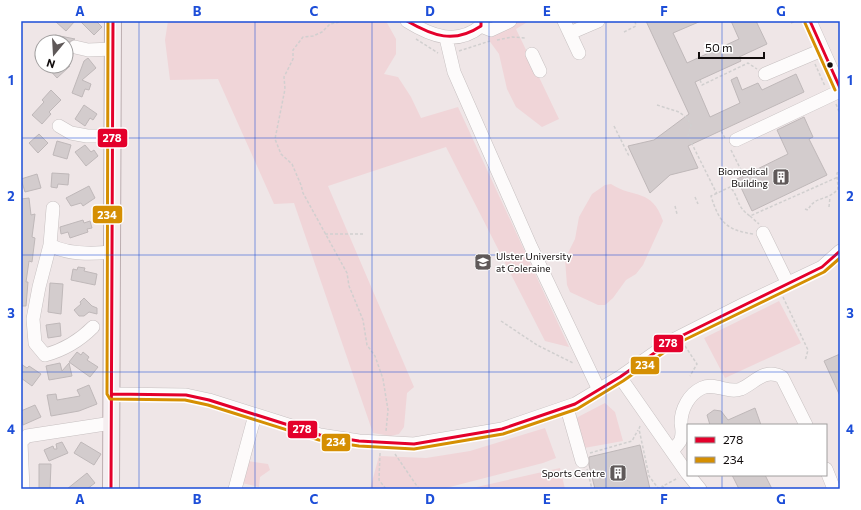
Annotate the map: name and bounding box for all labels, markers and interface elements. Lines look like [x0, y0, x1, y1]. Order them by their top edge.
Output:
text: A [75, 3, 85, 19]
text: B [193, 3, 202, 19]
text: C [310, 3, 319, 19]
text: D [425, 3, 435, 19]
text: E [543, 3, 551, 19]
text: F [660, 3, 668, 19]
text: G [776, 3, 786, 19]
north arrow [34, 34, 74, 74]
scale bar [699, 34, 764, 60]
text: 50 m [705, 40, 733, 54]
text: N [45, 57, 57, 71]
unlabelled marker [825, 60, 835, 70]
text: 1 [8, 72, 14, 88]
text: 1 [847, 72, 853, 88]
line badge: 278 [97, 128, 128, 148]
text: 278 [103, 131, 122, 144]
place label: Biomedical Building [718, 165, 769, 189]
building icon: Biomedical Building [771, 167, 791, 187]
text: 2 [7, 188, 15, 204]
text: 2 [846, 188, 854, 204]
line badge: 234 [92, 205, 123, 224]
text: 234 [97, 208, 117, 221]
place label: Ulster University at Coleraine [496, 250, 572, 274]
school or university icon: Ulster University at Coleraine [473, 252, 493, 272]
text: 3 [7, 305, 15, 321]
text: 3 [846, 305, 854, 321]
line badge: 278 [653, 334, 684, 353]
text: 278 [659, 336, 678, 349]
line badge: 234 [630, 356, 660, 375]
text: 234 [635, 358, 655, 371]
line badge: 278 [287, 420, 318, 439]
text: 4 [7, 421, 15, 437]
text: 4 [846, 421, 854, 437]
text: 278 [293, 422, 312, 435]
legend [687, 424, 827, 476]
text: 278 [723, 432, 743, 446]
line badge: 234 [321, 433, 351, 452]
text: 234 [326, 435, 346, 448]
text: 234 [723, 452, 744, 466]
building icon: Sports Centre [608, 463, 628, 483]
place label: Sports Centre [542, 467, 605, 479]
text: A [75, 491, 85, 507]
text: B [193, 491, 202, 507]
text: C [310, 491, 319, 507]
text: D [425, 491, 435, 507]
text: E [543, 491, 551, 507]
text: F [660, 491, 668, 507]
text: G [776, 491, 786, 507]

